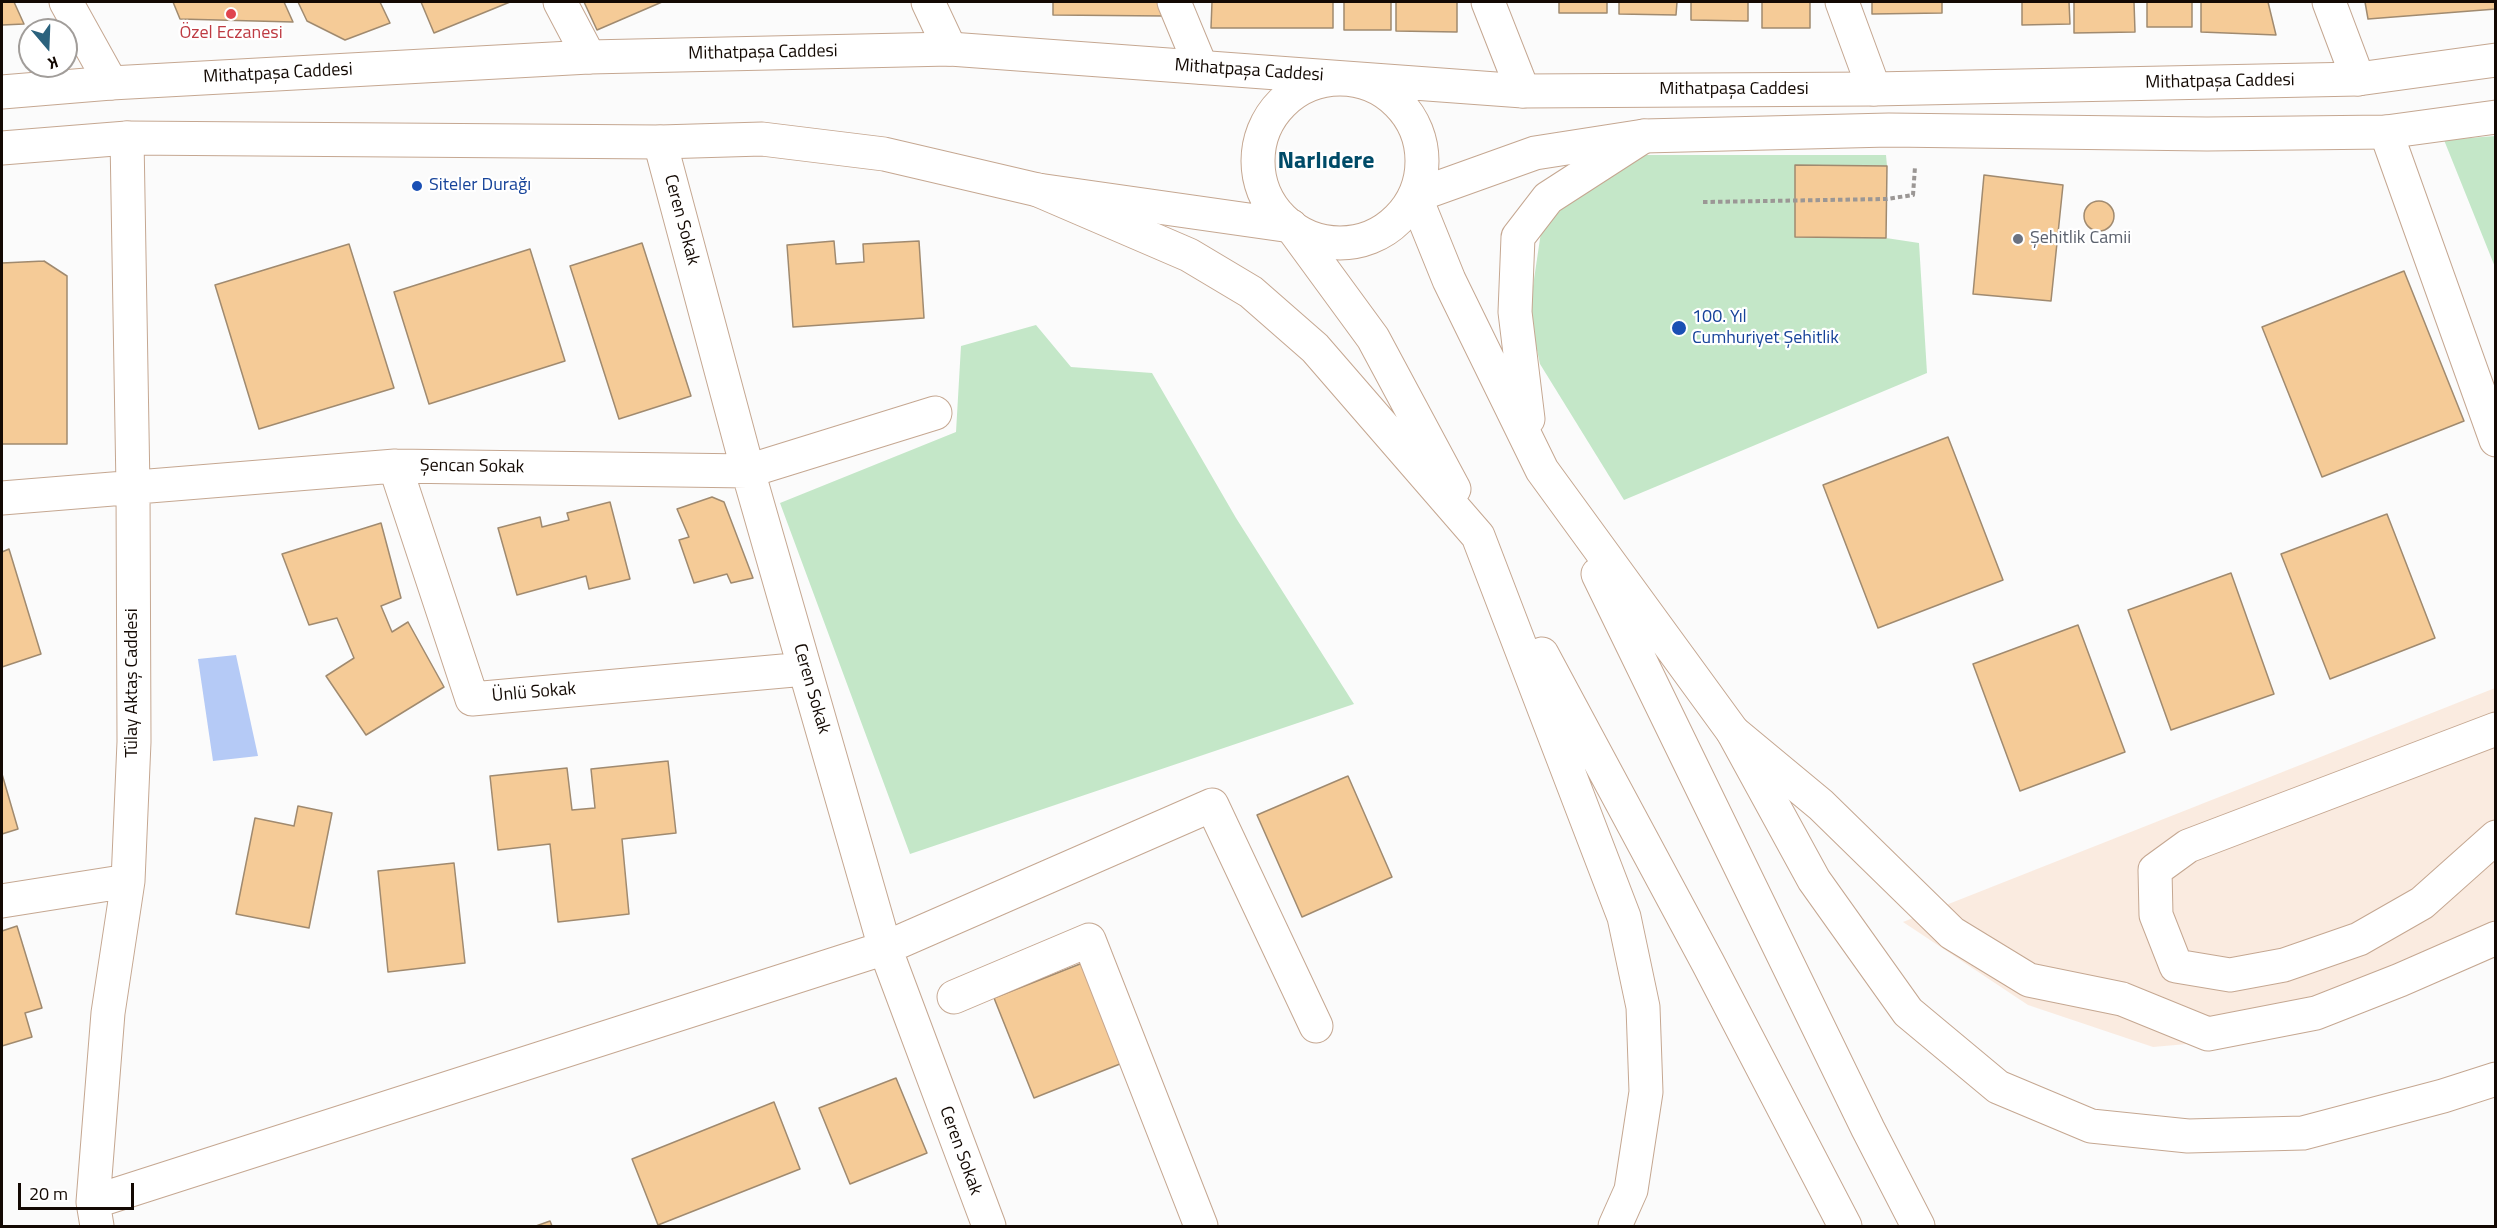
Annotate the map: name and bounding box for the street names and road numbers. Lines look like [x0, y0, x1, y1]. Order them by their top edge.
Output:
street label: Mithatpaşa Caddesi [688, 41, 838, 65]
street label: Mithatpaşa Caddesi [1174, 55, 1324, 87]
street label: Mithatpaşa Caddesi [203, 59, 353, 89]
street label: Mithatpaşa Caddesi [2145, 70, 2295, 94]
street label: Mithatpaşa Caddesi [1659, 79, 1809, 101]
street label: Ceren Sokak [659, 172, 703, 268]
street label: Şencan Sokak [420, 455, 524, 479]
street label: Tülay Aktaş Caddesi [122, 608, 144, 758]
street label: Ceren Sokak [788, 641, 834, 737]
street label: Ünlü Sokak [491, 679, 577, 707]
street label: Ceren Sokak [934, 1104, 986, 1198]

